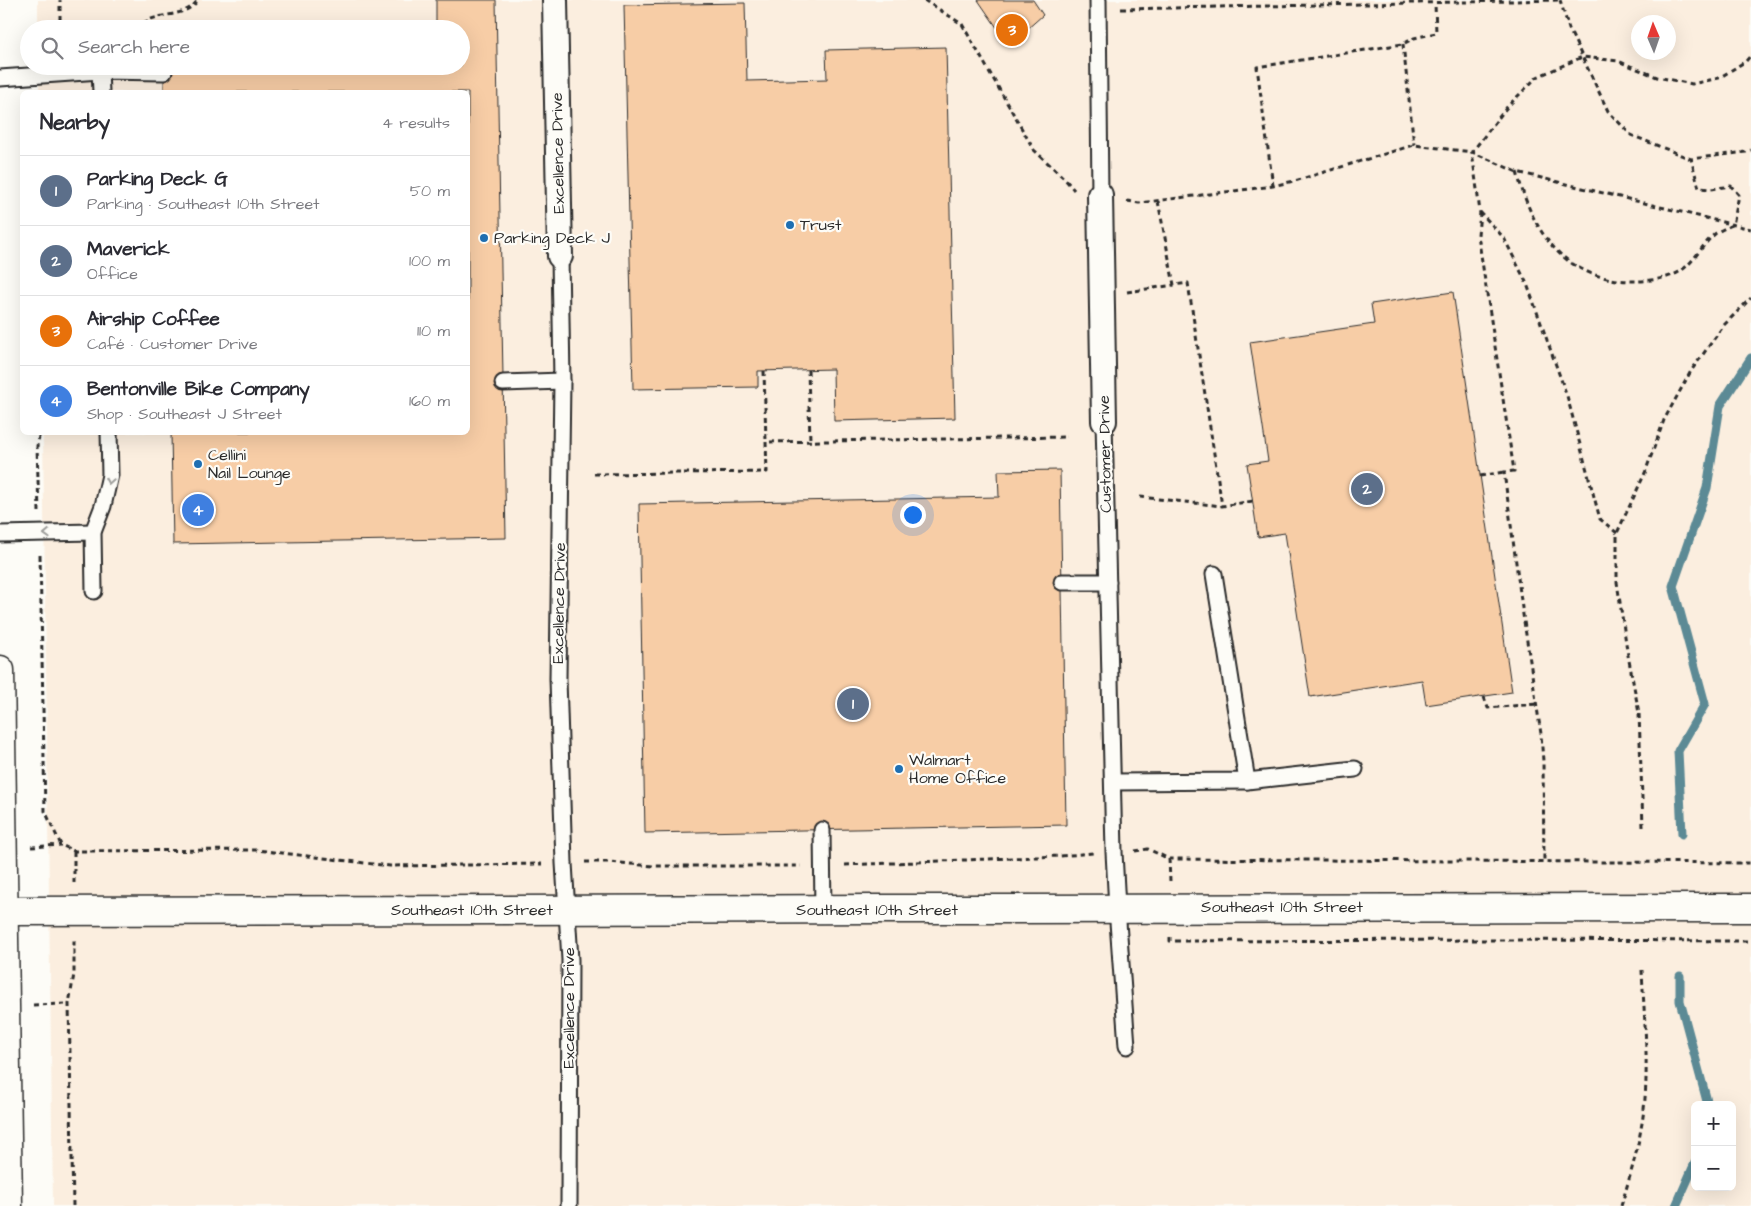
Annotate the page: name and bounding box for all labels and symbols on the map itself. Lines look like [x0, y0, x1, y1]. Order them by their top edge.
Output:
pin: 3 [996, 11, 1028, 49]
north arrow [1631, 15, 1676, 60]
street label: Excellence Drive [546, 92, 570, 214]
place label: Trust [800, 214, 842, 236]
marker: Trust [784, 219, 796, 231]
place label: Parking Deck J [494, 227, 610, 250]
marker: Parking Deck J [478, 232, 490, 244]
street label: Customer Drive [1093, 395, 1117, 513]
place label: Cellini Nail Lounge [208, 444, 291, 485]
marker: Cellini Nail Lounge [192, 458, 204, 470]
pin: 2 [1351, 470, 1383, 508]
one-way arrow [104, 477, 114, 485]
pin: 4 [182, 491, 214, 529]
your location [900, 502, 926, 528]
one-way arrow [42, 529, 50, 539]
street label: Excellence Drive [547, 542, 571, 664]
pin: 1 [837, 685, 869, 723]
place label: Walmart Home Office [909, 749, 1006, 789]
marker: Walmart Home Office [893, 763, 905, 775]
street label: Southeast 10th Street [1201, 896, 1363, 918]
street label: Southeast 10th Street [391, 899, 553, 921]
street label: Southeast 10th Street [796, 899, 958, 921]
street label: Excellence Drive [558, 947, 580, 1069]

